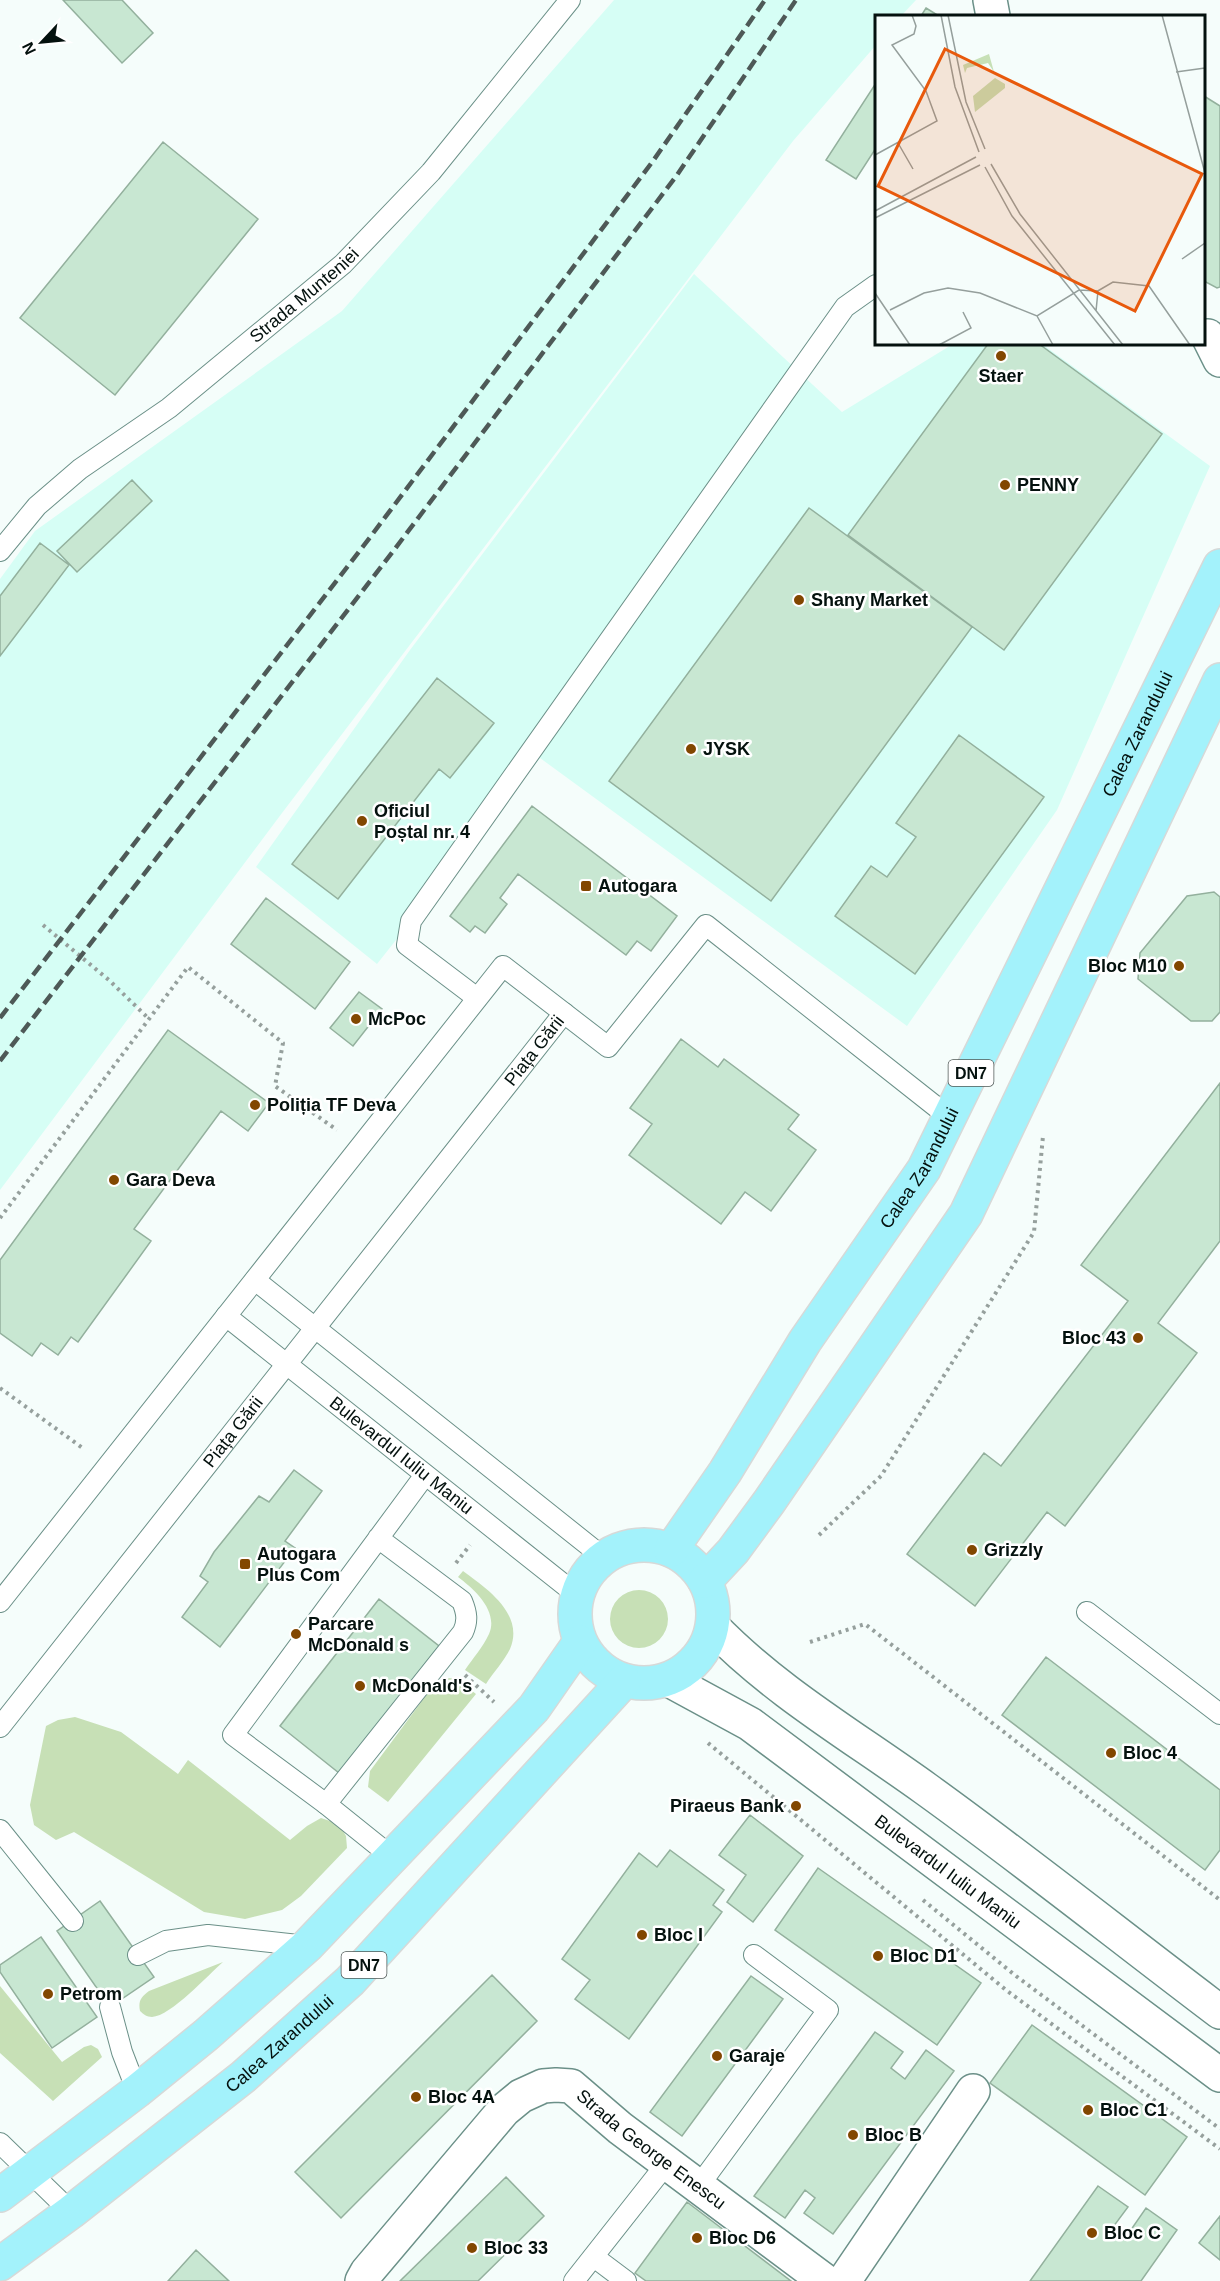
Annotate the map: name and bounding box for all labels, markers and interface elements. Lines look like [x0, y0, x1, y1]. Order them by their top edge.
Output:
north arrow [12, 12, 72, 72]
inset map [875, 15, 1205, 345]
text: N [19, 39, 39, 57]
street label: Strada Munteniei [246, 244, 363, 347]
marker: Staer [994, 349, 1008, 363]
place label: Staer [978, 366, 1024, 386]
place label: PENNY [1017, 475, 1079, 495]
marker: PENNY [998, 478, 1012, 492]
place label: Shany Market [811, 590, 928, 610]
marker: Shany Market [792, 593, 806, 607]
street label: Calea Zarandului [1098, 668, 1177, 800]
place label: JYSK [703, 739, 750, 759]
marker: JYSK [684, 742, 698, 756]
place label: Oficiul Poștal nr. 4 [374, 801, 470, 842]
marker: Oficiul Poștal nr. 4 [355, 814, 369, 828]
place label: Autogara [598, 876, 678, 896]
marker: Autogara [579, 879, 593, 893]
place label: Bloc M10 [1088, 956, 1167, 976]
marker: Bloc M10 [1172, 959, 1186, 973]
place label: McPoc [368, 1009, 426, 1029]
street label: Piața Gării [500, 1011, 568, 1090]
marker: McPoc [349, 1012, 363, 1026]
road number: DN7 [948, 1060, 994, 1086]
place label: Poliția TF Deva [267, 1095, 397, 1115]
marker: Poliția TF Deva [248, 1098, 262, 1112]
street label: Calea Zarandului [876, 1104, 963, 1232]
place label: Gara Deva [126, 1170, 216, 1190]
marker: Gara Deva [107, 1173, 121, 1187]
place label: Bloc 43 [1062, 1328, 1126, 1348]
marker: Bloc 43 [1131, 1331, 1145, 1345]
street label: Bulevardul Iuliu Maniu [326, 1392, 477, 1518]
street label: Piața Gării [199, 1393, 267, 1471]
place label: Grizzly [984, 1540, 1043, 1560]
marker: Grizzly [965, 1543, 979, 1557]
place label: Autogara Plus Com [257, 1544, 340, 1585]
marker: Autogara Plus Com [238, 1557, 252, 1571]
place label: Parcare McDonald s [308, 1614, 409, 1655]
marker: Parcare McDonald s [289, 1627, 303, 1641]
place label: McDonald's [372, 1676, 472, 1696]
marker: McDonald's [353, 1679, 367, 1693]
place label: Bloc 4 [1123, 1743, 1177, 1763]
marker: Bloc 4 [1104, 1746, 1118, 1760]
place label: Piraeus Bank [670, 1796, 785, 1816]
marker: Piraeus Bank [789, 1799, 803, 1813]
street label: Bulevardul Iuliu Maniu [871, 1811, 1025, 1933]
place label: Bloc I [654, 1925, 703, 1945]
marker: Bloc I [635, 1928, 649, 1942]
place label: Bloc D1 [890, 1946, 957, 1966]
marker: Bloc D1 [871, 1949, 885, 1963]
road number: DN7 [342, 1952, 386, 1978]
place label: Petrom [60, 1984, 122, 2004]
marker: Petrom [41, 1987, 55, 2001]
street label: Calea Zarandului [222, 1991, 337, 2097]
place label: Garaje [729, 2046, 785, 2066]
marker: Garaje [710, 2049, 724, 2063]
street label: Strada George Enescu [573, 2085, 730, 2213]
place label: Bloc 4A [428, 2087, 495, 2107]
marker: Bloc 4A [409, 2090, 423, 2104]
place label: Bloc C1 [1100, 2100, 1167, 2120]
marker: Bloc C1 [1081, 2103, 1095, 2117]
place label: Bloc B [865, 2125, 922, 2145]
marker: Bloc B [846, 2128, 860, 2142]
place label: Bloc C [1104, 2223, 1161, 2243]
marker: Bloc C [1085, 2226, 1099, 2240]
place label: Bloc D6 [709, 2228, 776, 2248]
marker: Bloc D6 [690, 2231, 704, 2245]
place label: Bloc 33 [484, 2238, 548, 2258]
marker: Bloc 33 [465, 2241, 479, 2255]

